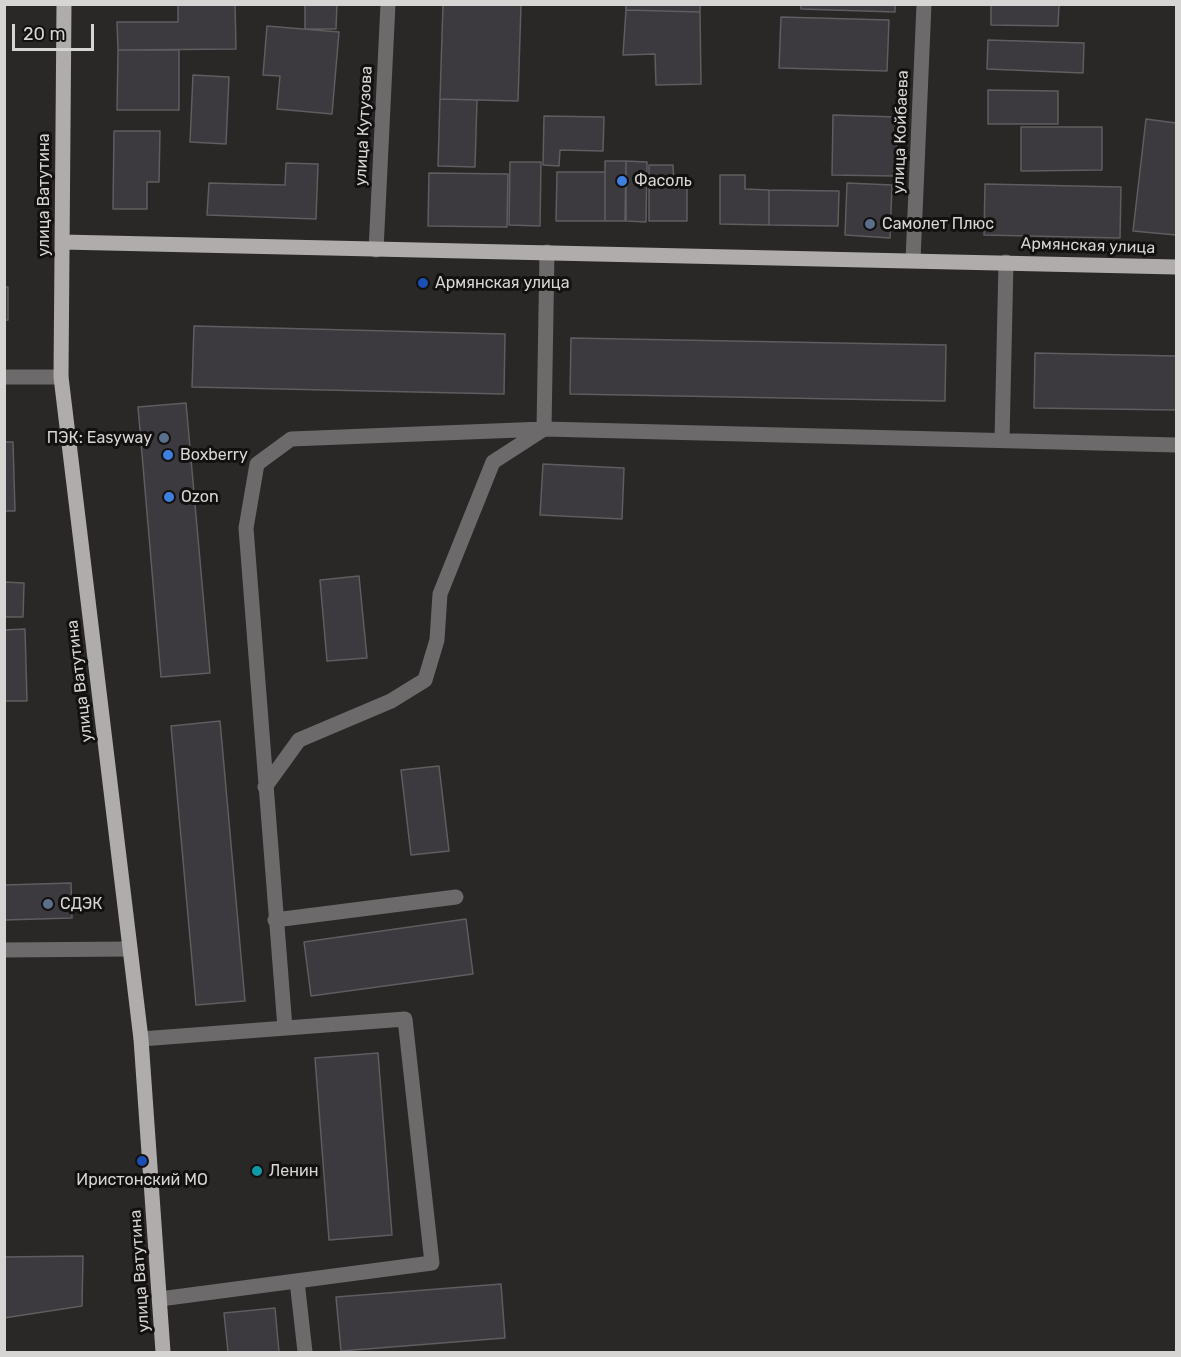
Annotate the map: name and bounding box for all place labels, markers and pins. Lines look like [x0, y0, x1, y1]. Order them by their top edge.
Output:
place label: Фасоль [634, 171, 692, 191]
marker: Фасоль [615, 174, 629, 188]
place label: Самолет Плюс [882, 214, 994, 234]
marker: Самолет Плюс [863, 217, 877, 231]
place label: Армянская улица [435, 273, 570, 293]
marker: Армянская улица [416, 276, 430, 290]
place label: ПЭК: Easyway [47, 428, 152, 448]
marker: ПЭК: Easyway [157, 431, 171, 445]
place label: Boxberry [180, 445, 248, 465]
marker: Boxberry [161, 448, 175, 462]
place label: Ozon [181, 487, 219, 507]
marker: Ozon [162, 490, 176, 504]
place label: СДЭК [60, 894, 102, 914]
marker: СДЭК [41, 897, 55, 911]
marker: Иристонский МО [135, 1154, 149, 1168]
place label: Ленин [269, 1161, 318, 1181]
marker: Ленин [250, 1164, 264, 1178]
place label: Иристонский МО [76, 1170, 208, 1190]

